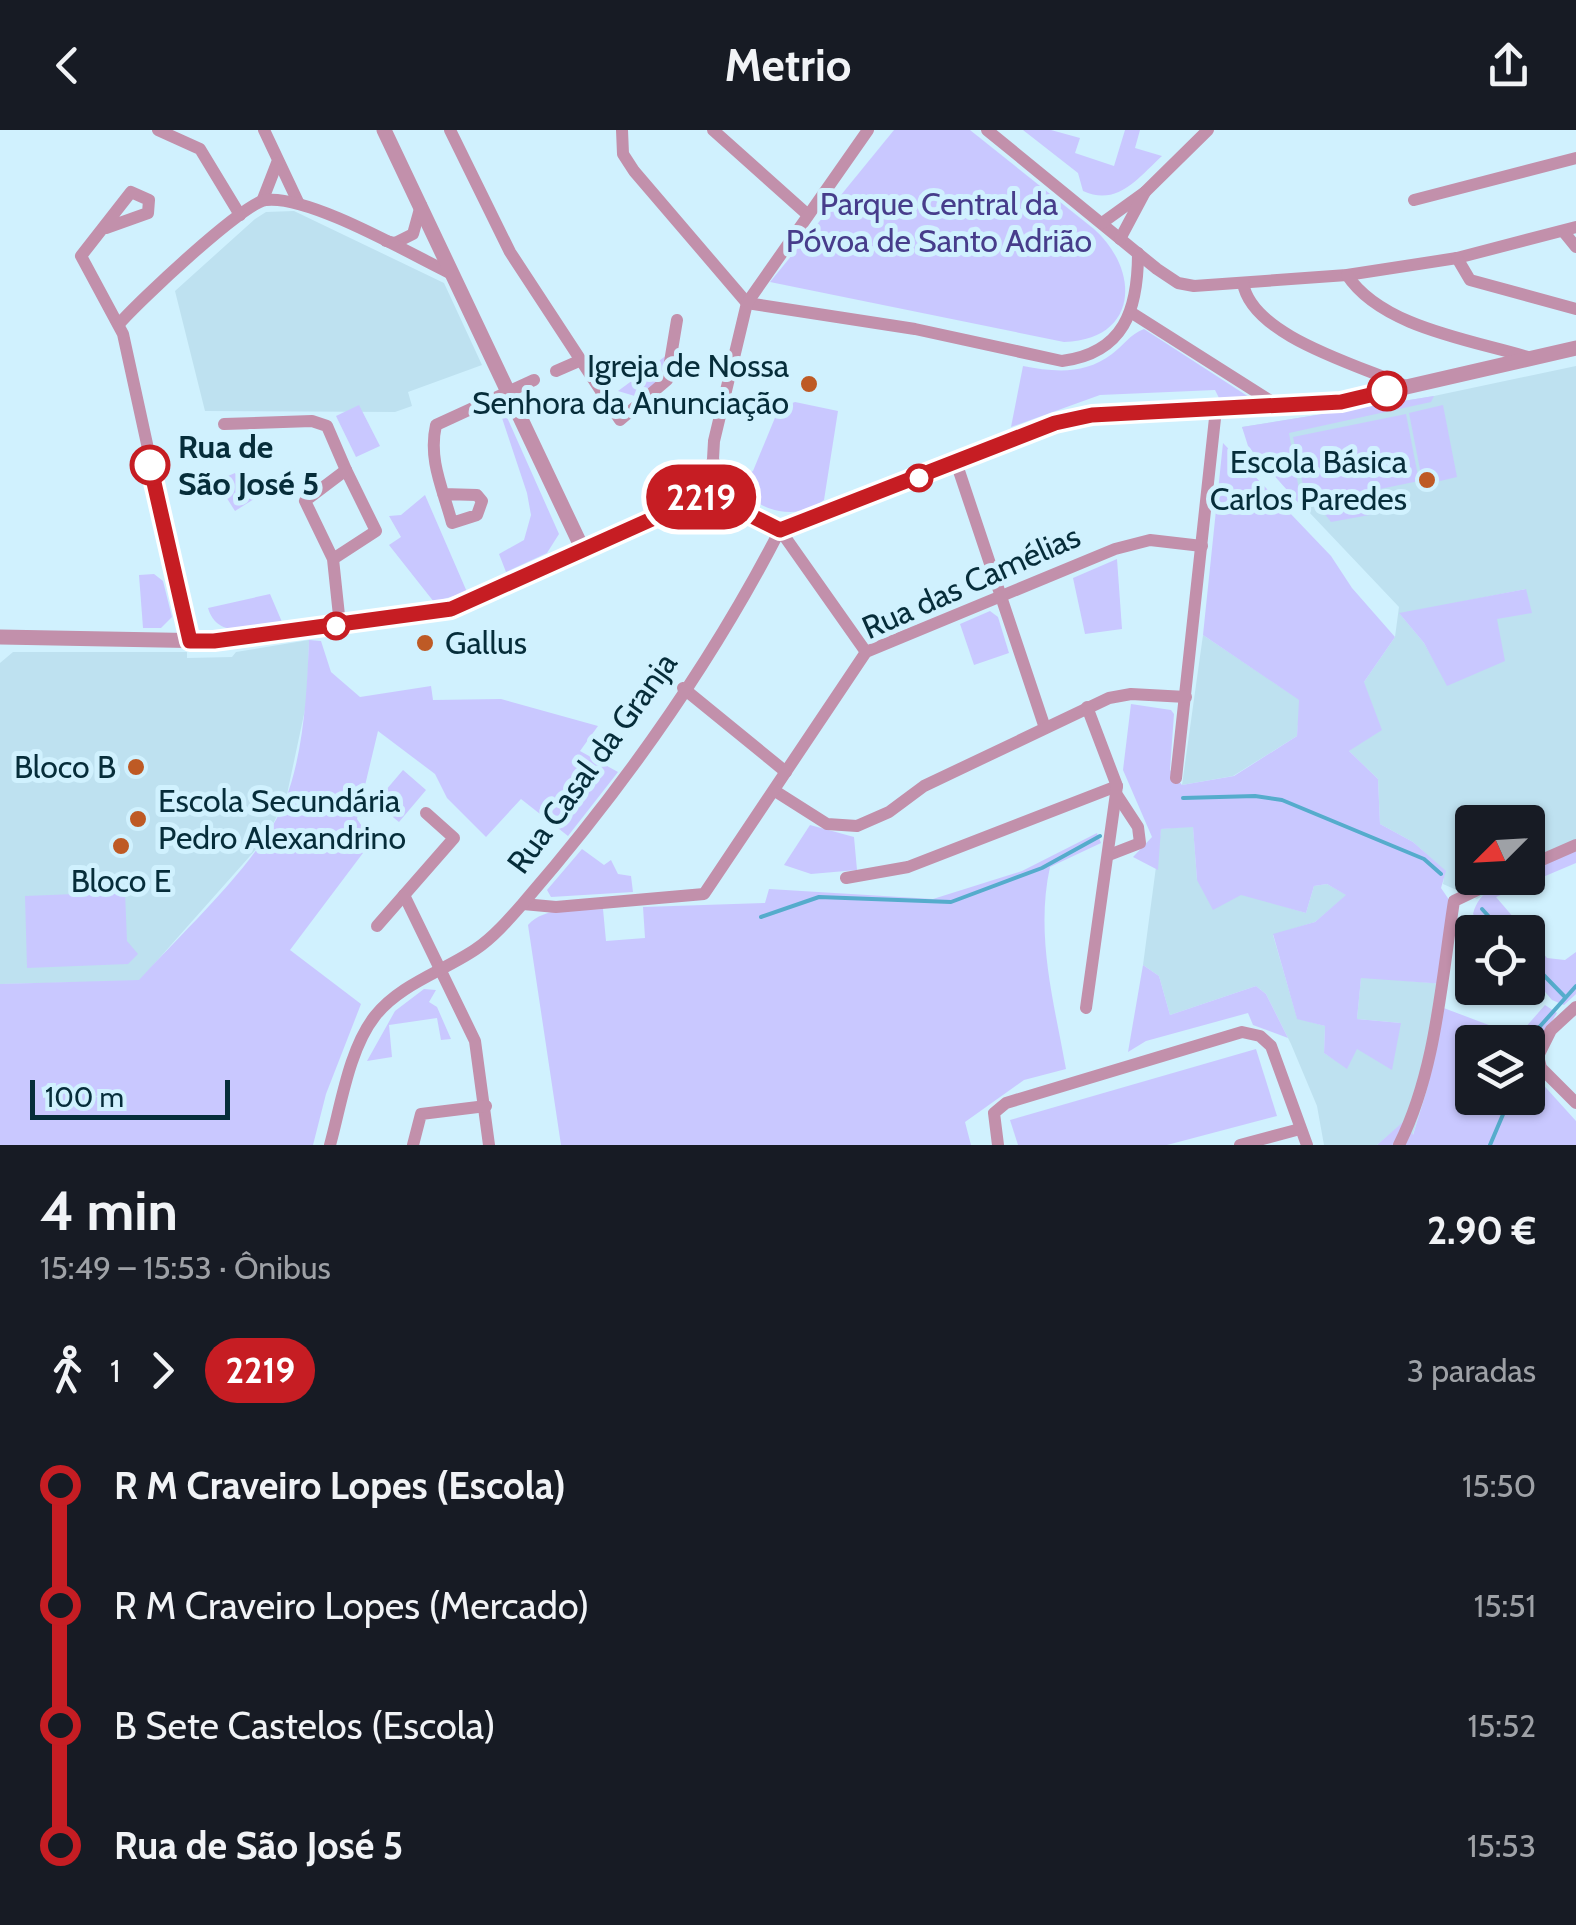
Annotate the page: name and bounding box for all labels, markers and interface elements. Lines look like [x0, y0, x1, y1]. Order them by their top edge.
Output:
icon: back [40, 38, 95, 93]
text: Metrio [725, 38, 851, 92]
icon: share [1481, 38, 1536, 93]
park label: Parque Central da Póvoa de Santo Adrião [786, 184, 1092, 260]
place label: Igreja de Nossa Senhora da Anunciação [472, 346, 790, 422]
unlabelled marker [1368, 372, 1406, 410]
marker: Igreja de Nossa Senhora da Anunciação [798, 373, 820, 395]
place label: Rua de São José 5 [178, 427, 319, 503]
place label: Escola Básica Carlos Paredes [1210, 442, 1408, 518]
marker: Rua de São José 5 [131, 446, 169, 484]
line badge: 2219 [631, 464, 771, 530]
unlabelled marker [906, 465, 932, 491]
marker: Escola Básica Carlos Paredes [1416, 469, 1438, 491]
text: 2219 [666, 476, 736, 519]
street label: Rua das Camélias [856, 516, 1086, 647]
unlabelled marker [323, 613, 349, 639]
place label: Gallus [445, 623, 527, 662]
marker: Gallus [414, 632, 436, 654]
street label: Rua Casal da Granja [498, 644, 685, 881]
place label: Bloco B [14, 747, 116, 786]
marker: Bloco B [125, 756, 147, 778]
place label: Escola Secundária Pedro Alexandrino [158, 781, 406, 857]
north arrow [1455, 805, 1545, 895]
map controls [1455, 805, 1545, 1115]
marker: Escola Secundária Pedro Alexandrino [127, 808, 149, 830]
marker: Bloco E [110, 835, 132, 857]
place label: Bloco E [71, 861, 171, 900]
button: locate [1455, 915, 1545, 1005]
button: layers [1455, 1025, 1545, 1115]
scale bar [30, 1075, 230, 1120]
text: 100 m [45, 1080, 124, 1114]
text: 4 min [40, 1177, 178, 1244]
text: 2.90 € [1427, 1207, 1536, 1254]
text: 15:49 – 15:53 · Ônibus [40, 1248, 331, 1287]
icon: walk [40, 1343, 95, 1398]
icon: forward [135, 1343, 190, 1398]
text: 2219 [225, 1349, 295, 1392]
text: 1 [110, 1351, 120, 1390]
text: 3 paradas [1407, 1351, 1536, 1390]
text: R M Craveiro Lopes (Escola) [114, 1462, 566, 1509]
text: 15:50 [1462, 1466, 1536, 1505]
text: R M Craveiro Lopes (Mercado) [114, 1582, 589, 1629]
text: 15:51 [1474, 1586, 1536, 1625]
text: B Sete Castelos (Escola) [114, 1702, 496, 1749]
text: 15:52 [1468, 1706, 1536, 1745]
text: Rua de São José 5 [114, 1822, 403, 1869]
text: 15:53 [1467, 1826, 1536, 1865]

